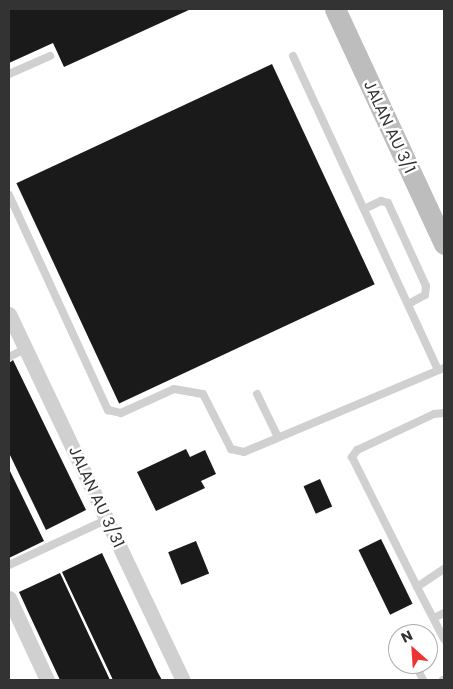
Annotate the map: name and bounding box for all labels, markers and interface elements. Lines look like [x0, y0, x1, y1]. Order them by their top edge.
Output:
street label: JALAN AU 3/1 [359, 77, 419, 177]
street label: JALAN AU 3/31 [64, 443, 128, 551]
north arrow [388, 624, 438, 674]
text: N [398, 625, 416, 648]

